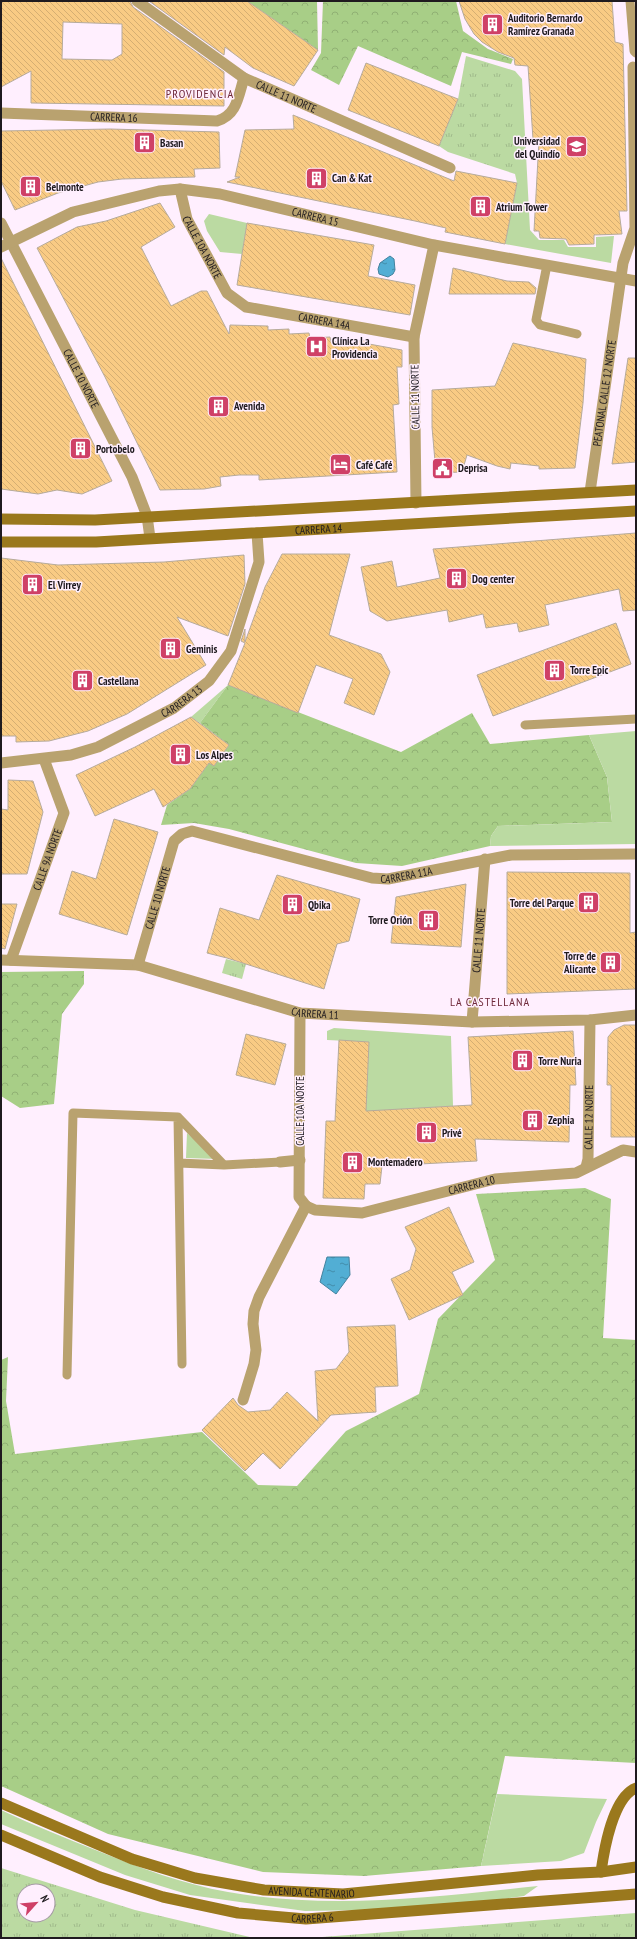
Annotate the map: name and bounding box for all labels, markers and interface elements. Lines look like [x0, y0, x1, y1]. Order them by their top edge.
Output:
building icon: Auditorio Bernardo Ramírez Granada [480, 11, 506, 37]
place label: Auditorio Bernardo Ramírez Granada [507, 11, 583, 38]
street label: CALLE 11 NORTE [254, 77, 319, 116]
district label: PROVIDENCIA [166, 86, 234, 101]
street label: CARRERA 16 [90, 109, 138, 125]
building icon: Basan [131, 130, 157, 156]
place label: Universidad del Quindío [514, 134, 560, 161]
school or university icon: Universidad del Quindío [563, 134, 589, 160]
place label: Basan [160, 136, 183, 150]
building icon: Can & Kat [304, 165, 330, 191]
place label: Can & Kat [332, 171, 372, 185]
building icon: Belmonte [17, 174, 43, 200]
place label: Belmonte [46, 180, 84, 194]
building icon: Atrium Tower [468, 194, 494, 220]
place label: Atrium Tower [495, 200, 548, 214]
street label: CARRERA 15 [291, 204, 340, 229]
street label: CALLE 10A NORTE [180, 215, 225, 282]
street label: CARRERA 14A [297, 309, 352, 333]
hospital icon: Clínica La Providencia [303, 334, 329, 360]
place label: Clínica La Providencia [332, 334, 378, 361]
street label: PEATONAL CALLE 12 NORTE [590, 339, 619, 447]
street label: CALLE 10 NORTE [60, 347, 102, 411]
street label: CALLE 11 NORTE [407, 364, 423, 429]
building icon: Avenida [206, 393, 232, 419]
place label: Avenida [233, 399, 265, 413]
building icon: Portobelo [68, 436, 94, 462]
place label: Portobelo [96, 442, 135, 456]
hotel icon: Café Café [327, 452, 353, 478]
public building icon: Deprisa [429, 455, 455, 481]
place label: Café Café [356, 458, 393, 472]
place label: Deprisa [458, 461, 488, 475]
street label: CARRERA 14 [295, 521, 343, 538]
building icon: Dog center [444, 566, 470, 592]
building icon: El Virrey [19, 572, 45, 598]
place label: Dog center [472, 572, 515, 586]
place label: El Virrey [48, 578, 81, 592]
building icon: Geminis [158, 636, 184, 662]
place label: Geminis [186, 642, 217, 656]
building icon: Torre Epic [541, 657, 567, 683]
place label: Torre Epic [570, 663, 608, 677]
building icon: Castellana [69, 668, 95, 694]
place label: Castellana [98, 674, 139, 688]
street label: CARRERA 13 [159, 682, 205, 720]
building icon: Los Alpes [167, 742, 193, 768]
place label: Los Alpes [196, 748, 233, 762]
street label: CALLE 9A NORTE [30, 826, 65, 892]
street label: CARRERA 11A [380, 863, 434, 886]
street label: CALLE 10 NORTE [142, 864, 173, 931]
building icon: Torre del Parque [576, 890, 602, 916]
building icon: Qbika [280, 892, 306, 918]
place label: Torre del Parque [510, 896, 574, 910]
place label: Qbika [308, 898, 331, 912]
building icon: Torre Orión [415, 907, 441, 933]
street label: CALLE 11 NORTE [469, 907, 488, 973]
place label: Torre Orión [368, 913, 412, 927]
place label: Torre de Alicante [563, 949, 596, 976]
building icon: Torre de Alicante [598, 949, 624, 975]
district label: LA CASTELLANA [450, 994, 530, 1009]
street label: CARRERA 11 [290, 1004, 339, 1022]
building icon: Torre Nuria [509, 1048, 535, 1074]
place label: Torre Nuria [538, 1054, 582, 1068]
street label: CALLE 10A NORTE [293, 1076, 307, 1146]
street label: CALLE 12 NORTE [581, 1084, 596, 1150]
building icon: Zephia [520, 1107, 546, 1133]
place label: Zephia [548, 1113, 575, 1127]
building icon: Privé [414, 1120, 440, 1146]
place label: Privé [442, 1126, 462, 1140]
building icon: Montemadero [340, 1149, 366, 1175]
place label: Montemadero [368, 1155, 423, 1169]
street label: CARRERA 10 [447, 1172, 496, 1198]
north arrow [16, 1883, 56, 1923]
street label: AVENIDA CENTENARIO [268, 1883, 355, 1901]
text: N [37, 1893, 53, 1904]
street label: CARRERA 6 [291, 1910, 334, 1926]

